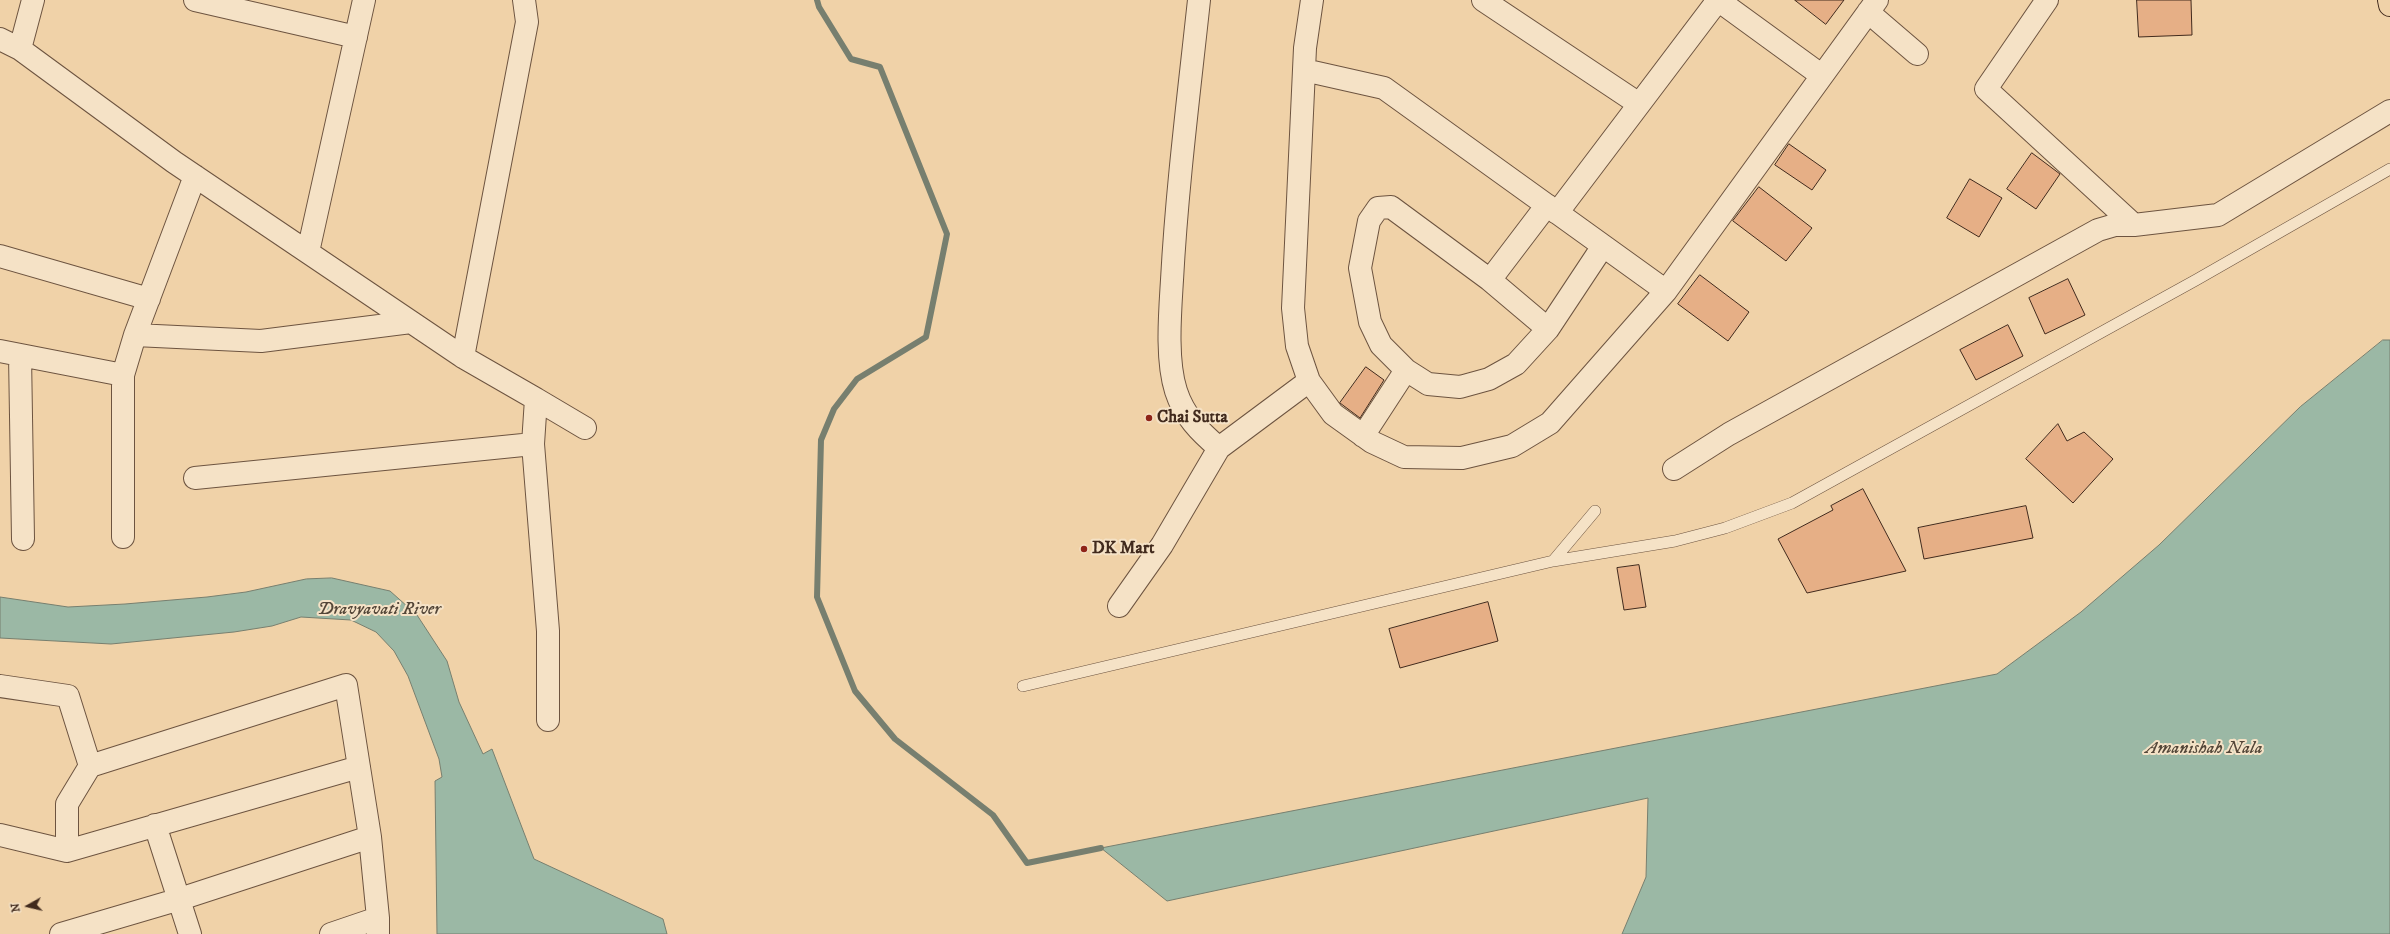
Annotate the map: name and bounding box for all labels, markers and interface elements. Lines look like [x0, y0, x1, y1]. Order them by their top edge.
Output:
place label: Chai Sutta [1157, 408, 1228, 428]
marker: Chai Sutta [1144, 413, 1154, 423]
place label: DK Mart [1092, 539, 1155, 559]
marker: DK Mart [1079, 544, 1089, 554]
water label: Dravyavati River [317, 599, 441, 621]
water label: Amanishah Nala [2146, 738, 2262, 760]
north arrow [8, 886, 48, 926]
text: N [9, 902, 24, 913]

